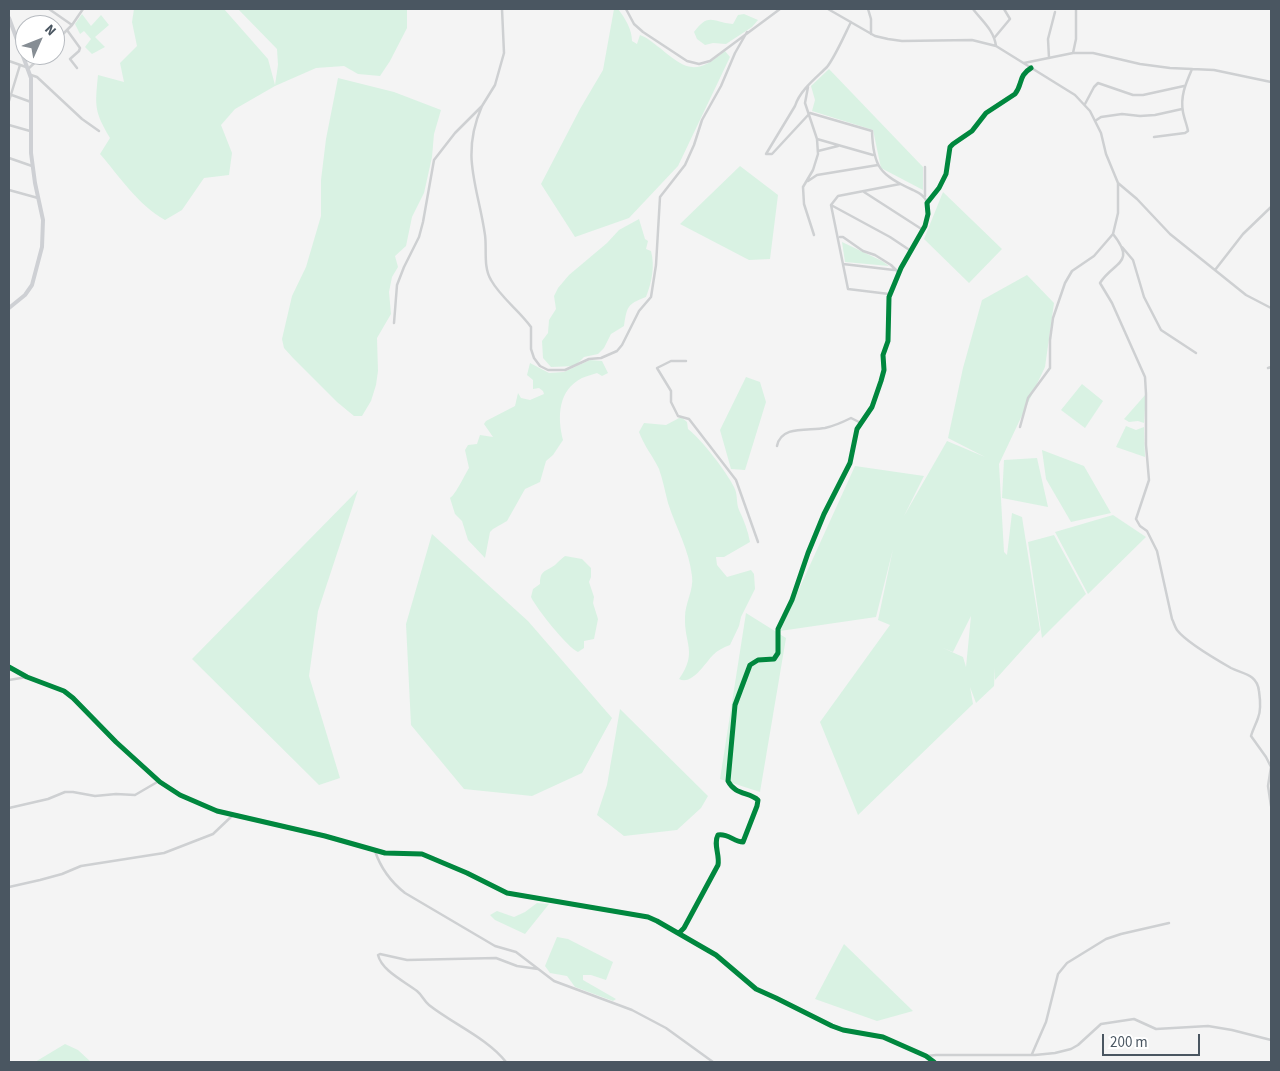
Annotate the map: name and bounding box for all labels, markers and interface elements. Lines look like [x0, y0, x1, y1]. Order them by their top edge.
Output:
north arrow [15, 15, 65, 65]
text: N [40, 20, 60, 41]
scale bar [1105, 1024, 1202, 1056]
text: 200 m [1110, 1032, 1148, 1053]

